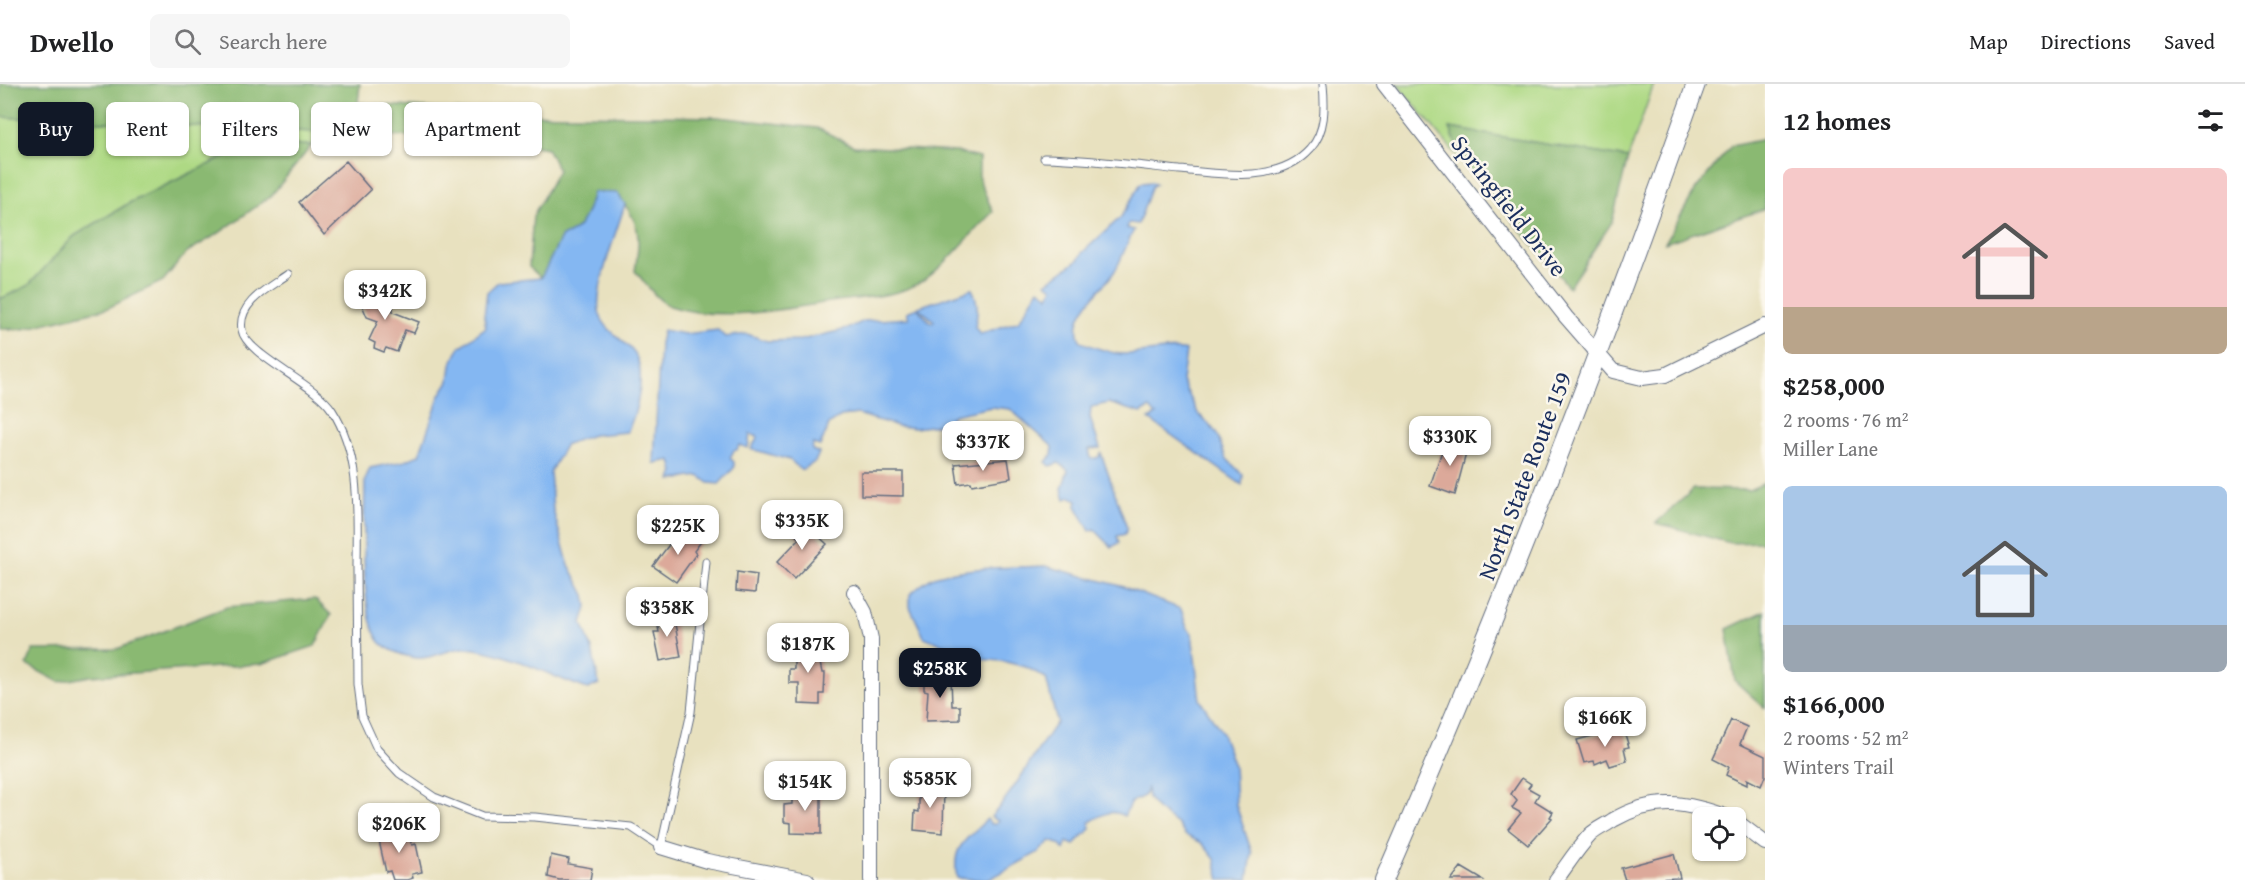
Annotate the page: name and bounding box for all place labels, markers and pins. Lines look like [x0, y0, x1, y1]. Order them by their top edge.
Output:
pin: $342K [343, 270, 427, 321]
pin: $330K [1408, 416, 1492, 467]
pin: $337K [941, 421, 1025, 472]
pin: $335K [760, 500, 844, 551]
pin: $225K [636, 505, 720, 556]
pin: $358K [625, 587, 709, 638]
pin: $187K [766, 623, 850, 674]
pin: $258K [898, 648, 982, 699]
pin: $166K [1563, 697, 1647, 748]
pin: $585K [888, 758, 972, 809]
pin: $154K [763, 761, 847, 812]
pin: $206K [357, 803, 441, 854]

